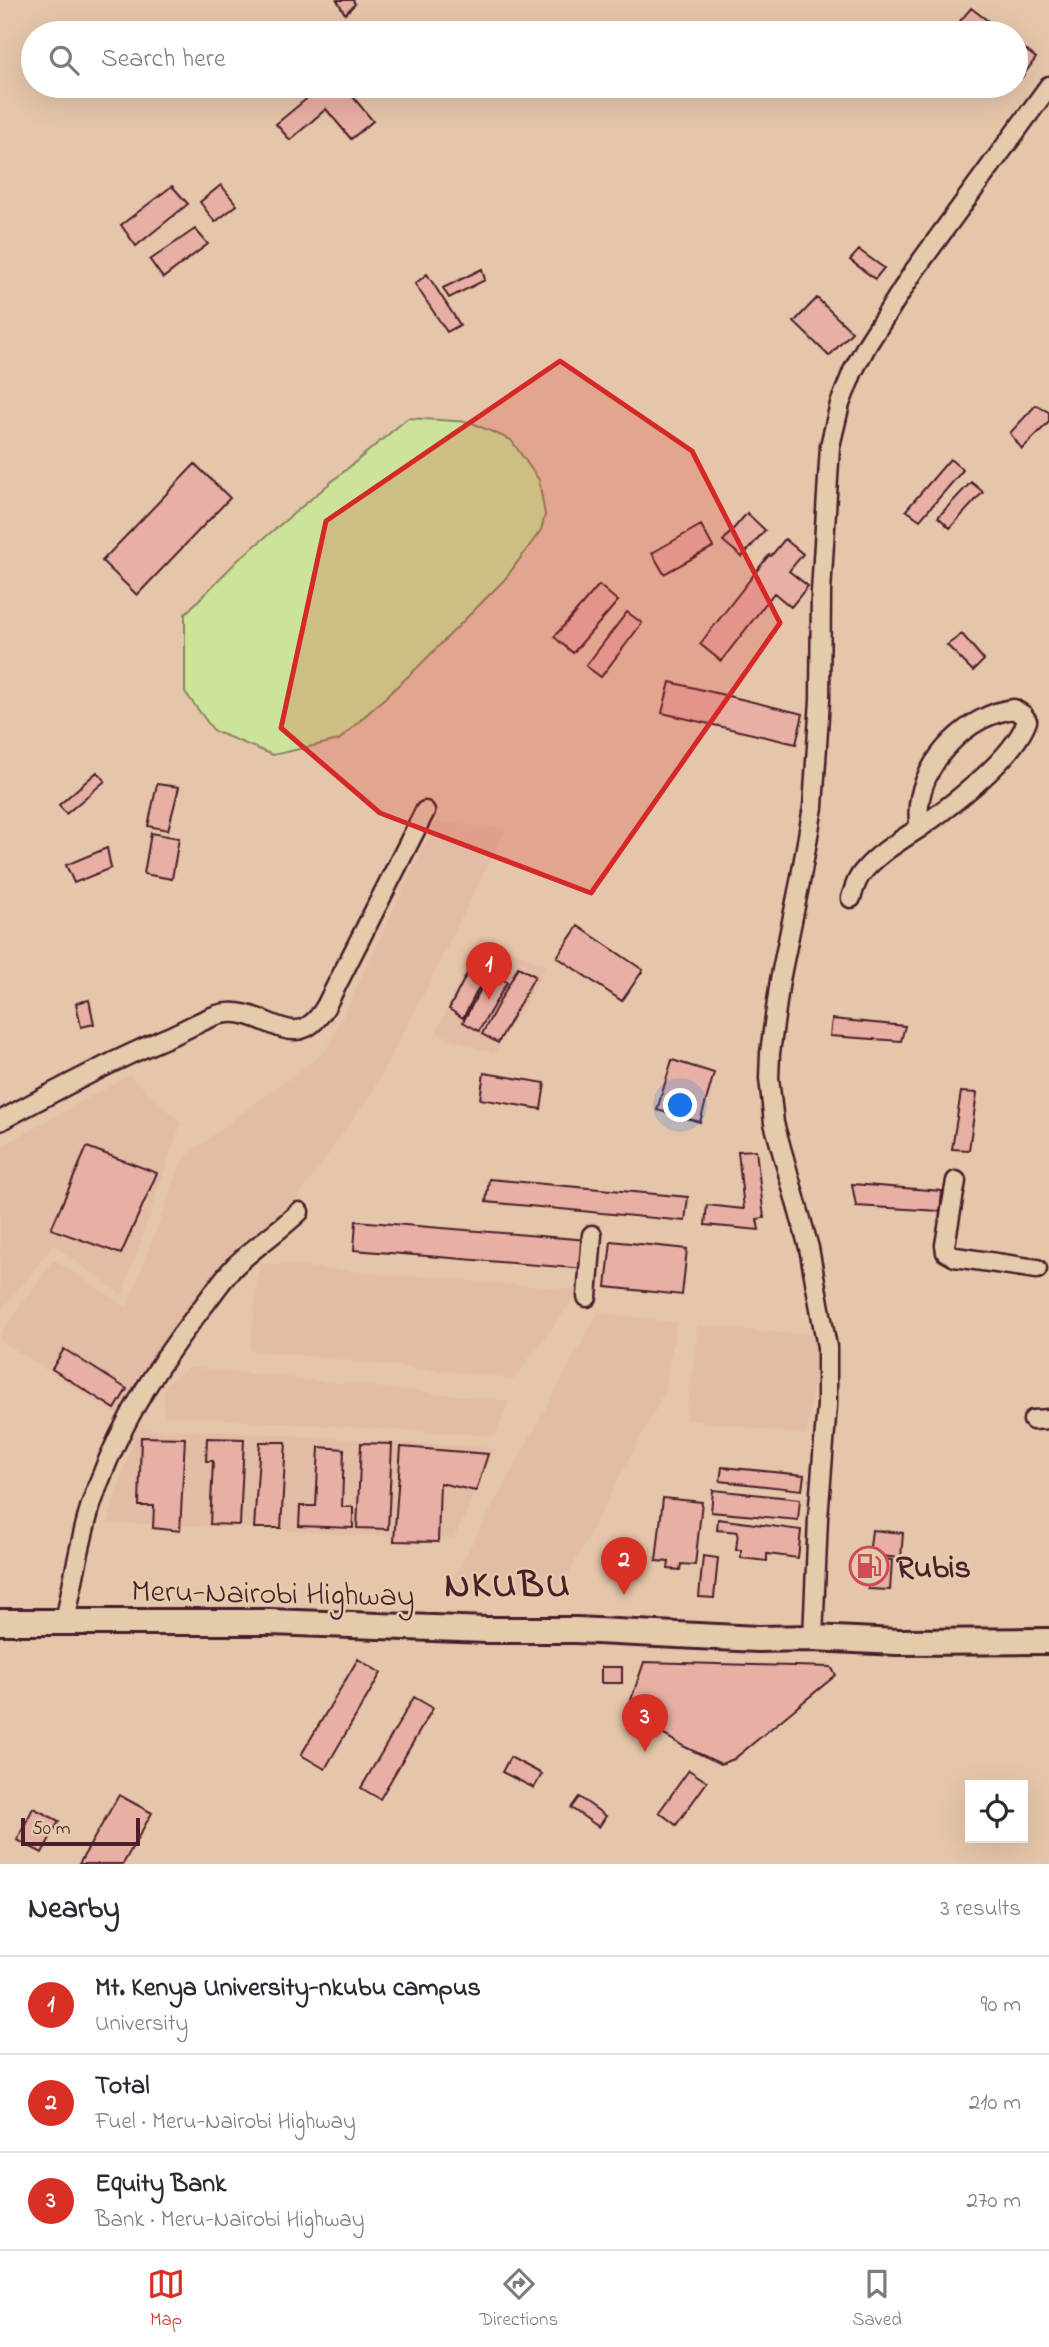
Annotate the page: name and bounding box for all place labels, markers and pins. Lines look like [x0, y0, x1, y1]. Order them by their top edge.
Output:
pin: 1 [466, 942, 512, 1000]
pin: 2 [601, 1537, 647, 1595]
fuel station icon: Rubis [848, 1545, 890, 1587]
place label: Rubis [896, 1546, 971, 1593]
pin: 3 [622, 1694, 668, 1752]

